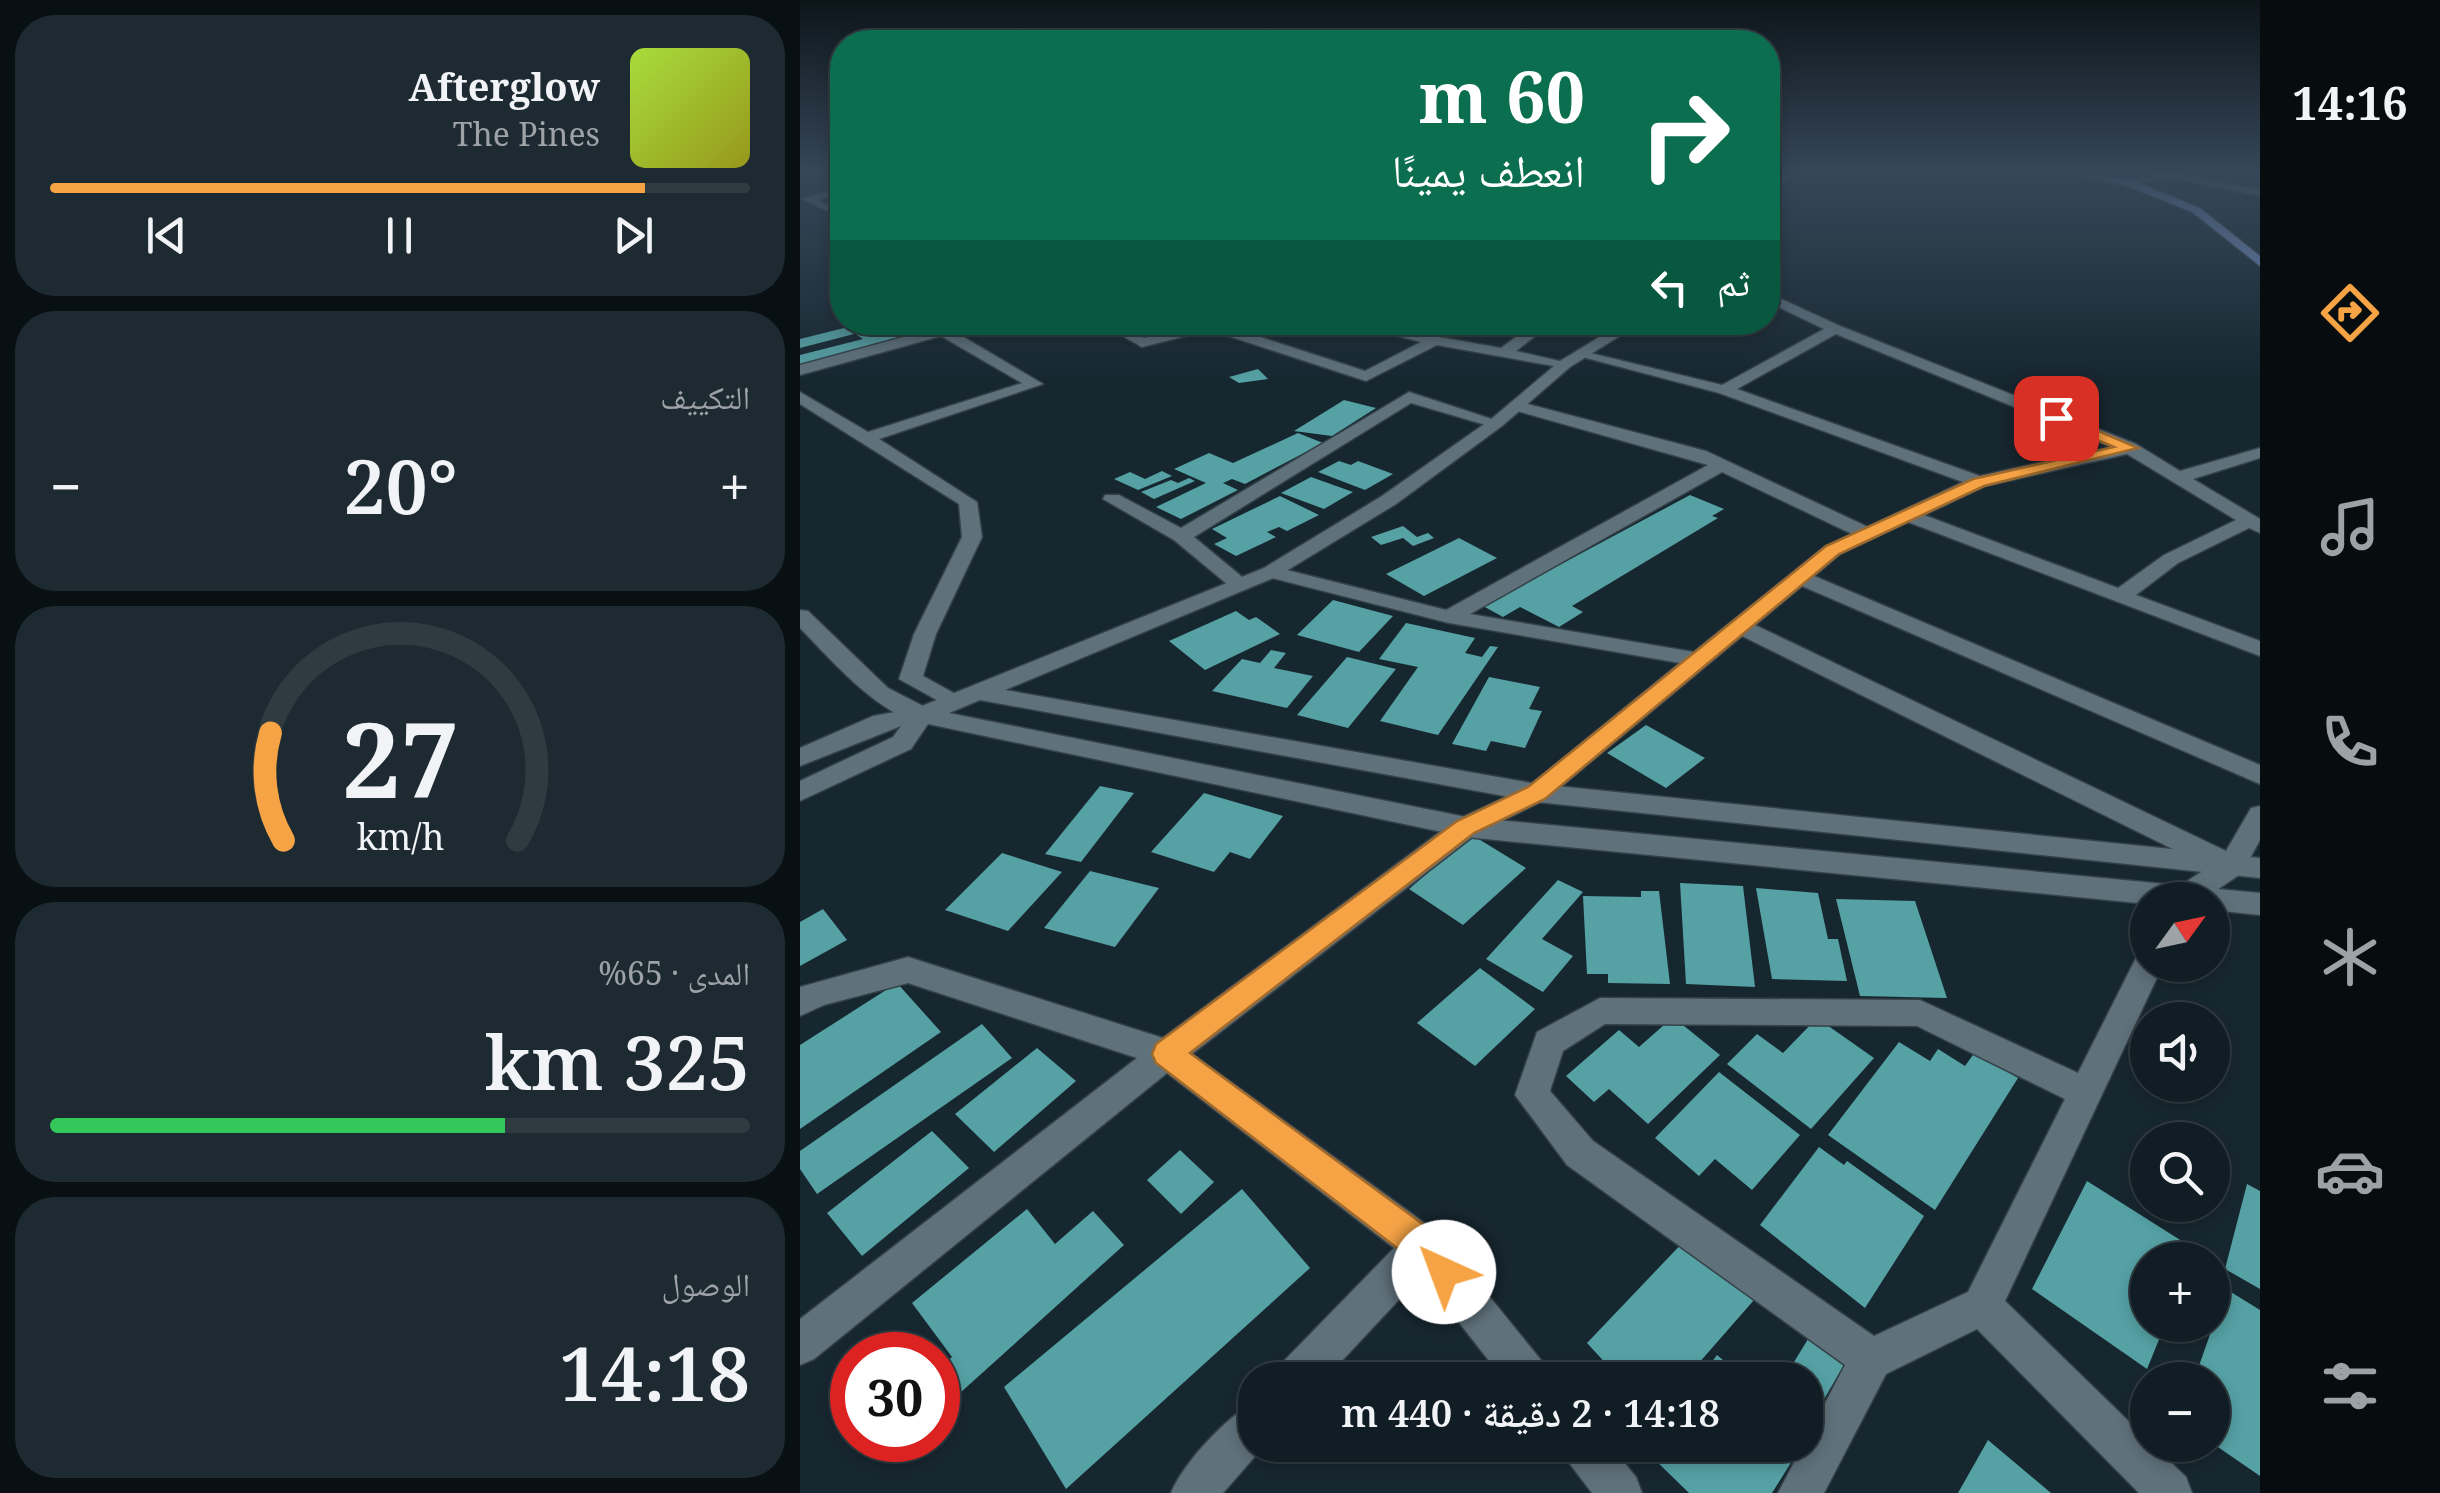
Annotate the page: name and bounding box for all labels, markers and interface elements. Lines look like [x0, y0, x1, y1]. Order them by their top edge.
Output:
text: 60 m [1419, 48, 1585, 144]
text: Afterglow [408, 60, 600, 112]
icon: right [1620, 70, 1750, 200]
text: 14:16 [2292, 72, 2408, 133]
text: The Pines [453, 112, 600, 155]
text: انعطف يمينًا [1392, 139, 1585, 200]
icon: previous [139, 208, 194, 263]
icon: pause [372, 208, 427, 263]
icon: next [606, 208, 661, 263]
text: ثم [1717, 255, 1750, 307]
icon: left [1642, 260, 1697, 315]
icon: directions [2315, 278, 2385, 348]
text: التكييف [660, 375, 750, 418]
pin [2014, 376, 2099, 461]
icon: arrive [2029, 391, 2084, 446]
text: 20° [343, 434, 458, 536]
text: − [50, 448, 82, 523]
text: + [719, 448, 750, 523]
icon: music [2315, 492, 2385, 562]
text: 27 [341, 687, 459, 828]
icon: phone [2315, 707, 2385, 777]
text: km/h [356, 812, 444, 860]
north arrow [2130, 882, 2230, 982]
map controls [2130, 882, 2230, 1462]
icon: climate [2315, 922, 2385, 992]
text: المدى · 65% [598, 951, 750, 994]
button: sound [2130, 1002, 2230, 1102]
text: 325 km [485, 1010, 750, 1112]
button: search [2130, 1122, 2230, 1222]
icon: car [2315, 1136, 2385, 1206]
position arrow [1392, 1220, 1496, 1324]
button: + [2130, 1242, 2230, 1342]
text: الوصول [661, 1262, 750, 1305]
text: 14:18 [559, 1321, 750, 1423]
speed limit sign: 30 [830, 1332, 960, 1462]
icon: filters [2315, 1351, 2385, 1421]
button: − [2130, 1362, 2230, 1462]
text: 14:18 · 2 دقيقة · 440 m [1341, 1386, 1720, 1438]

